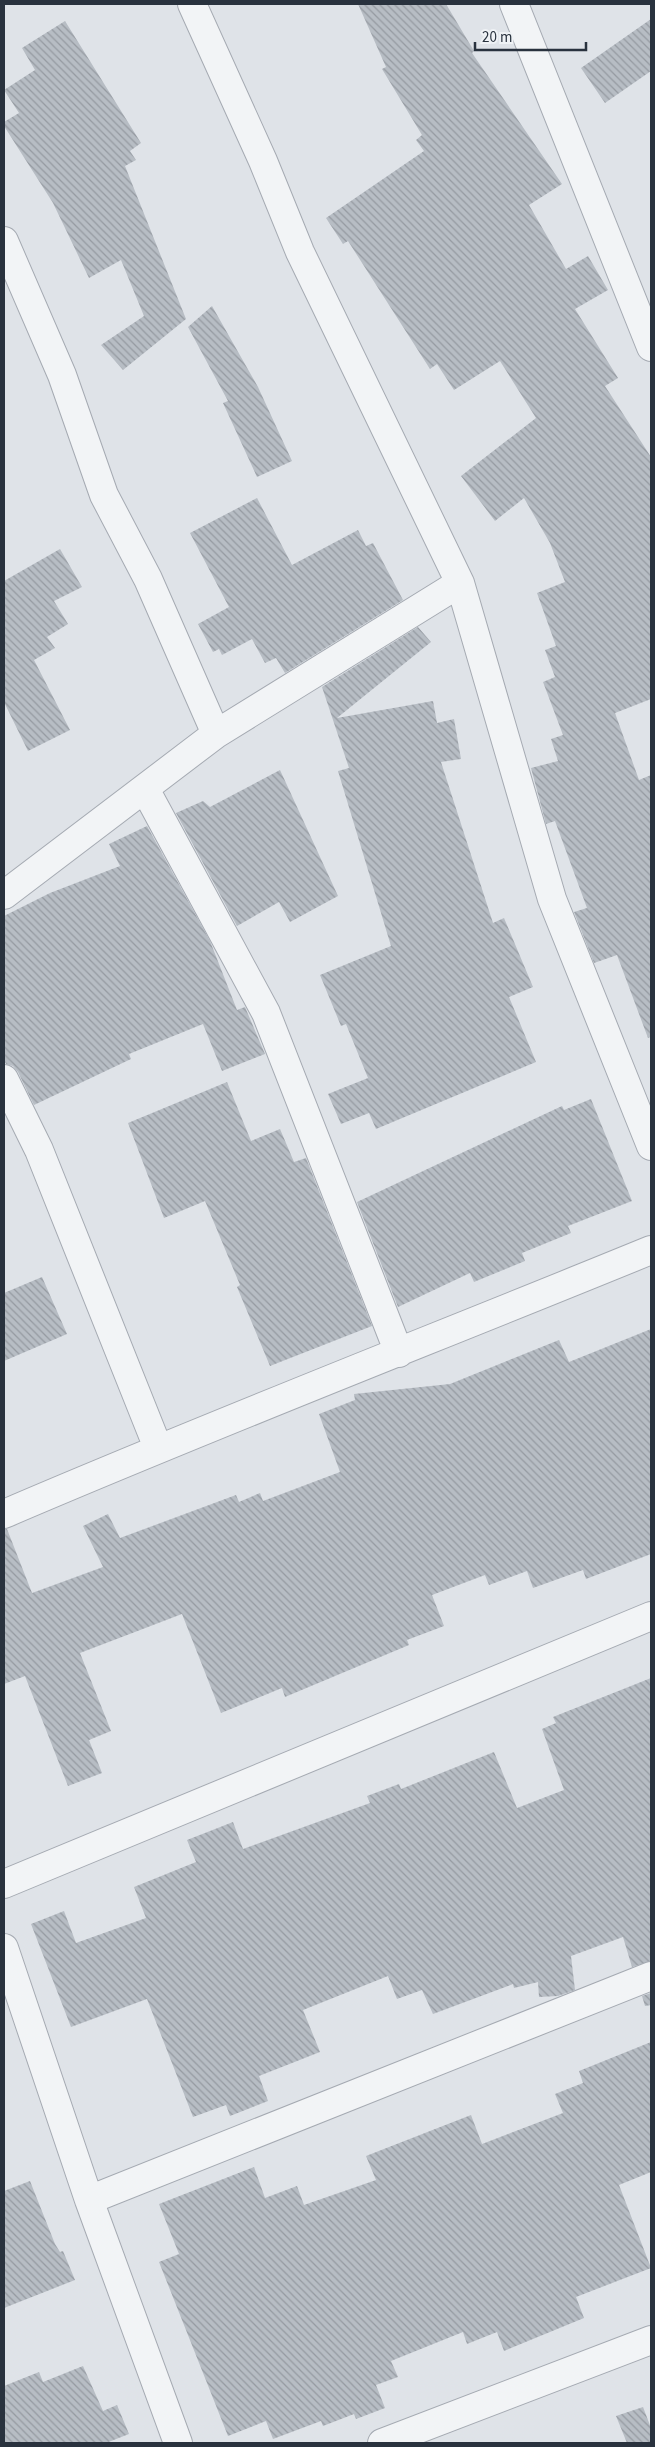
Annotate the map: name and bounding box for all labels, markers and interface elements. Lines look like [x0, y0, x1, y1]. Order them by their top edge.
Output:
scale bar [475, 20, 586, 52]
text: 20 m [482, 27, 512, 48]

